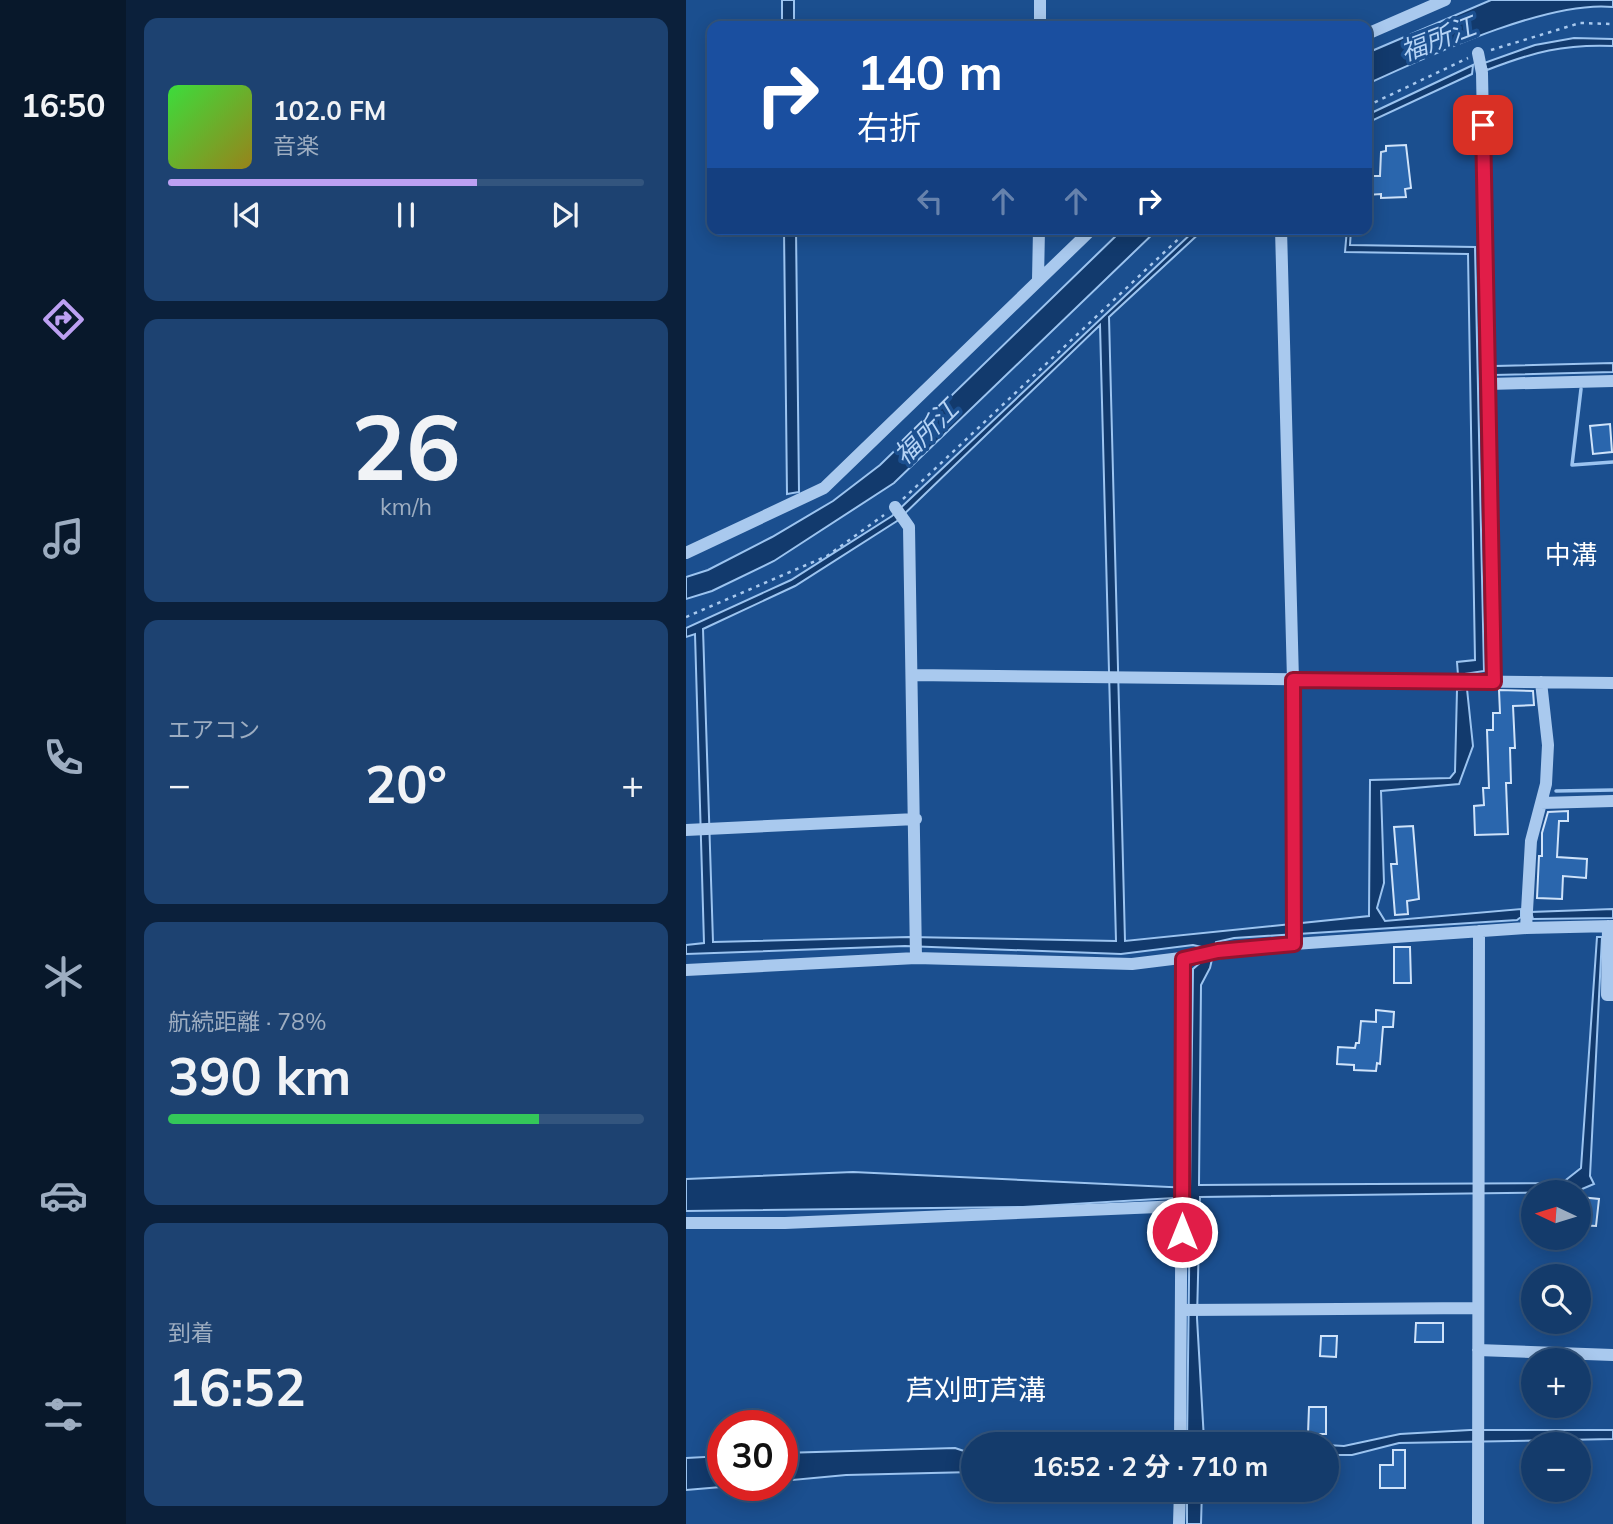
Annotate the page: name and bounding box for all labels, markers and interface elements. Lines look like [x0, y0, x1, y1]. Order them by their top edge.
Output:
water label: 福所江 [1395, 8, 1483, 68]
text: 140 m [857, 41, 1003, 102]
icon: right [742, 49, 833, 140]
text: 16:50 [21, 85, 105, 125]
text: 102.0 FM [273, 94, 386, 127]
pin [1453, 95, 1513, 155]
icon: arrive [1464, 106, 1502, 144]
text: 右折 [857, 107, 921, 147]
text: 音楽 [273, 131, 319, 160]
icon: left [911, 182, 949, 220]
icon: ahead [984, 182, 1022, 220]
icon: ahead [1057, 182, 1095, 220]
icon: right [1130, 182, 1168, 220]
icon: previous [228, 196, 266, 234]
icon: pause [387, 196, 425, 234]
icon: next [546, 196, 584, 234]
icon: directions [39, 295, 88, 344]
text: 26 [351, 389, 461, 503]
water label: 福所江 [886, 390, 967, 471]
text: km/h [380, 492, 432, 521]
icon: music [39, 514, 88, 563]
district label: 中溝 [1545, 538, 1597, 571]
text: エアコン [168, 715, 260, 744]
icon: phone [39, 733, 88, 782]
text: 20° [365, 751, 447, 816]
text: − [168, 760, 191, 808]
text: + [621, 760, 644, 808]
icon: climate [39, 952, 88, 1001]
text: 航続距離 · 78% [168, 1007, 326, 1036]
text: 390 km [168, 1043, 351, 1108]
icon: car [39, 1171, 88, 1220]
north arrow [1521, 1180, 1591, 1250]
map controls [1521, 1180, 1591, 1502]
position arrow [1145, 1195, 1219, 1269]
button: search [1521, 1264, 1591, 1334]
text: 到着 [168, 1318, 214, 1347]
button: + [1521, 1348, 1591, 1418]
text: 16:52 [168, 1354, 306, 1419]
district label: 芦刈町芦溝 [906, 1372, 1046, 1407]
icon: filters [39, 1390, 88, 1439]
speed limit sign: 30 [707, 1410, 798, 1501]
button: − [1521, 1432, 1591, 1502]
text: 16:52 · 2 分 · 710 m [1032, 1450, 1268, 1483]

